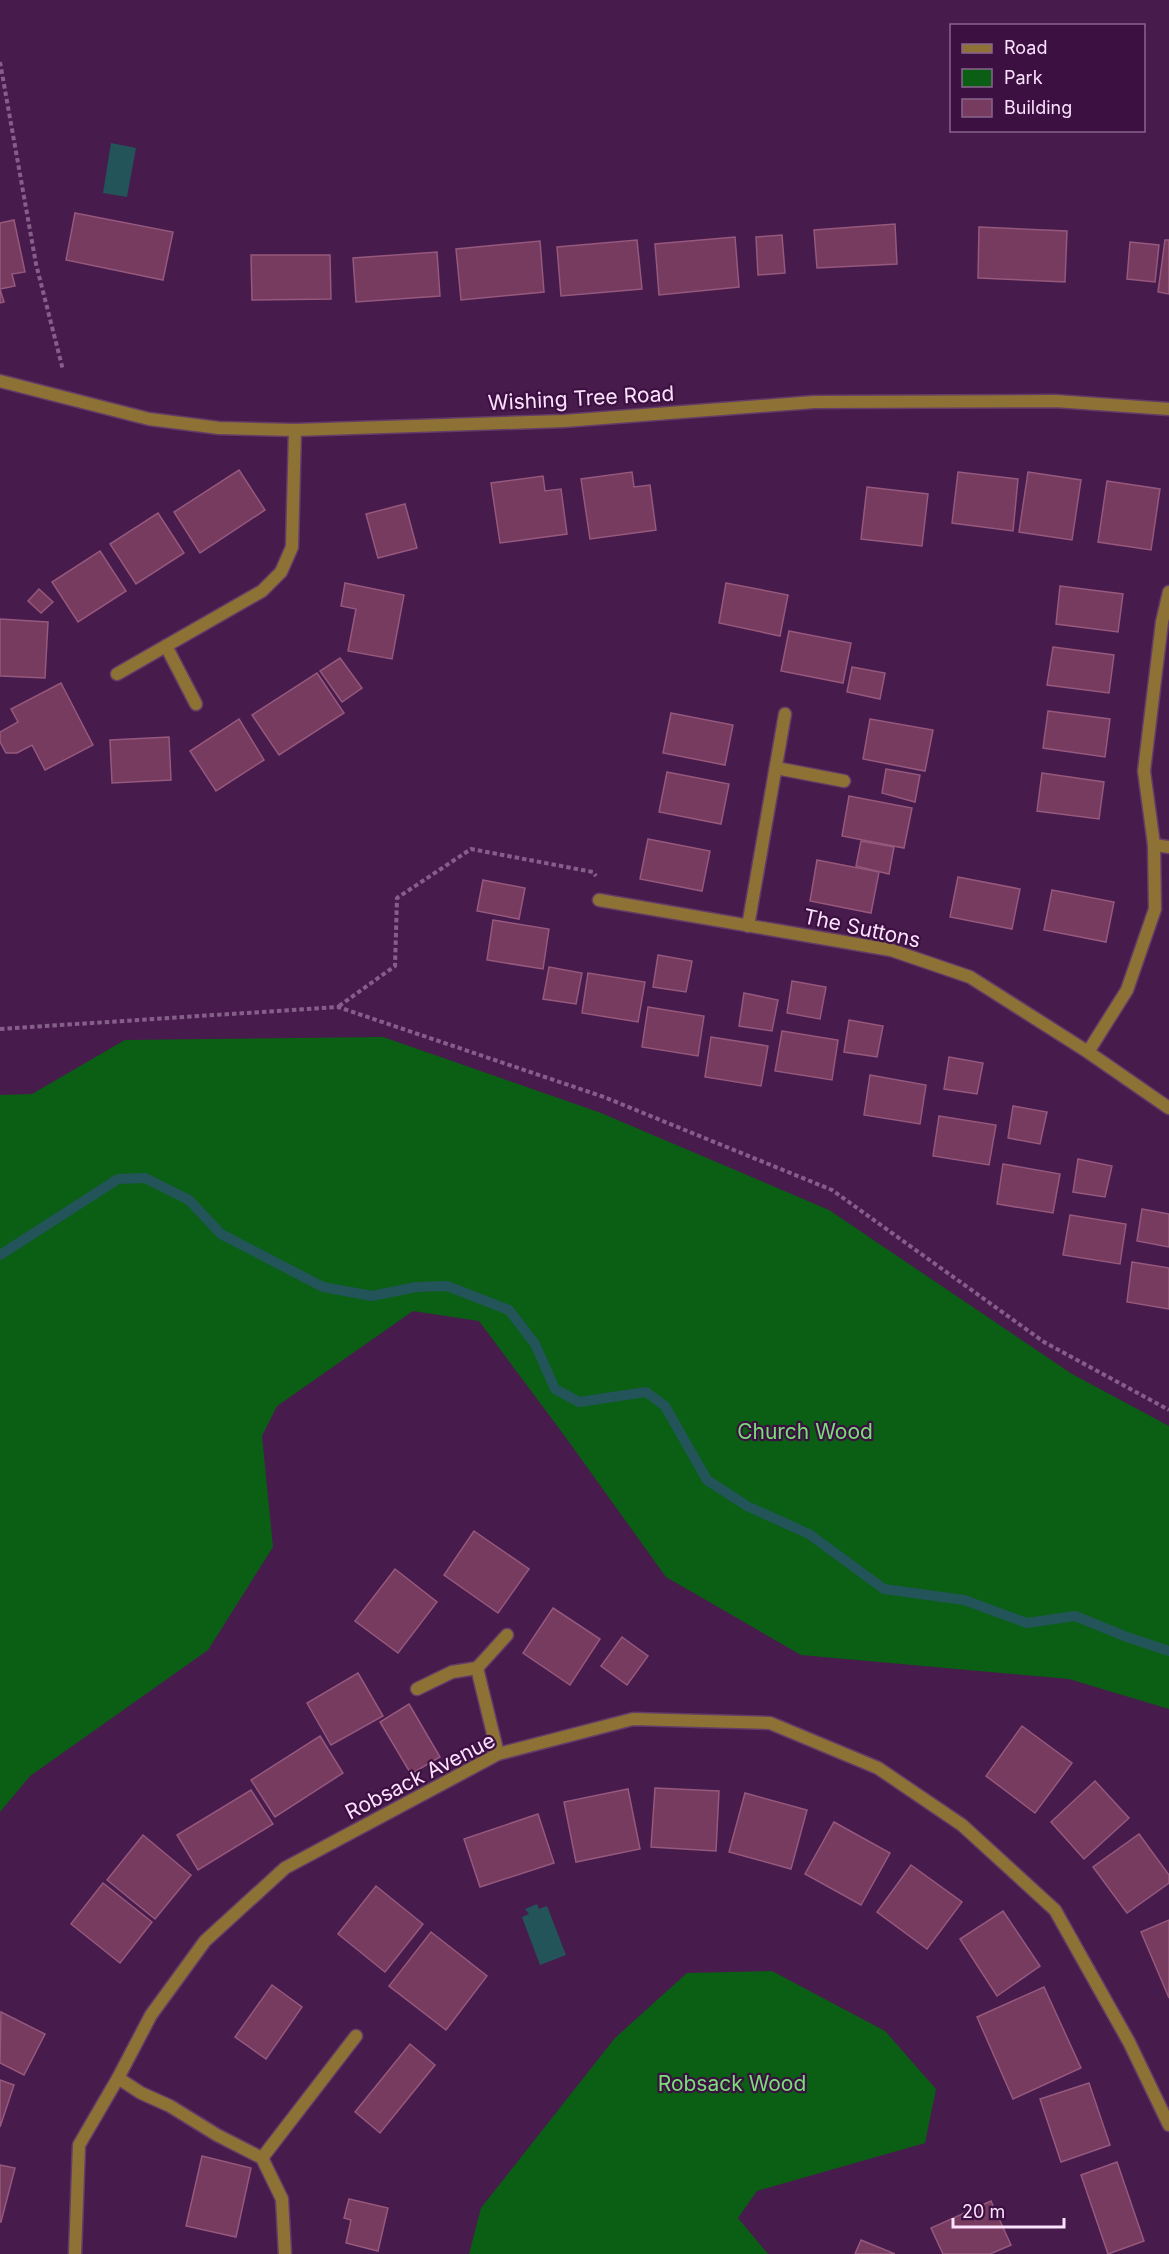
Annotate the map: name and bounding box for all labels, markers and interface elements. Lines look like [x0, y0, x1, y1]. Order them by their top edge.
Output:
legend [950, 24, 1145, 132]
text: Road [1004, 37, 1047, 58]
text: Park [1004, 67, 1043, 88]
text: Building [1004, 97, 1072, 118]
street label: Wishing Tree Road [487, 381, 675, 415]
street label: The Suttons [801, 903, 923, 953]
park label: Church Wood [737, 1419, 873, 1444]
street label: Robsack Avenue [341, 1727, 499, 1825]
park label: Robsack Wood [658, 2071, 806, 2096]
scale bar [953, 2191, 1064, 2229]
text: 20 m [962, 2201, 1005, 2222]

